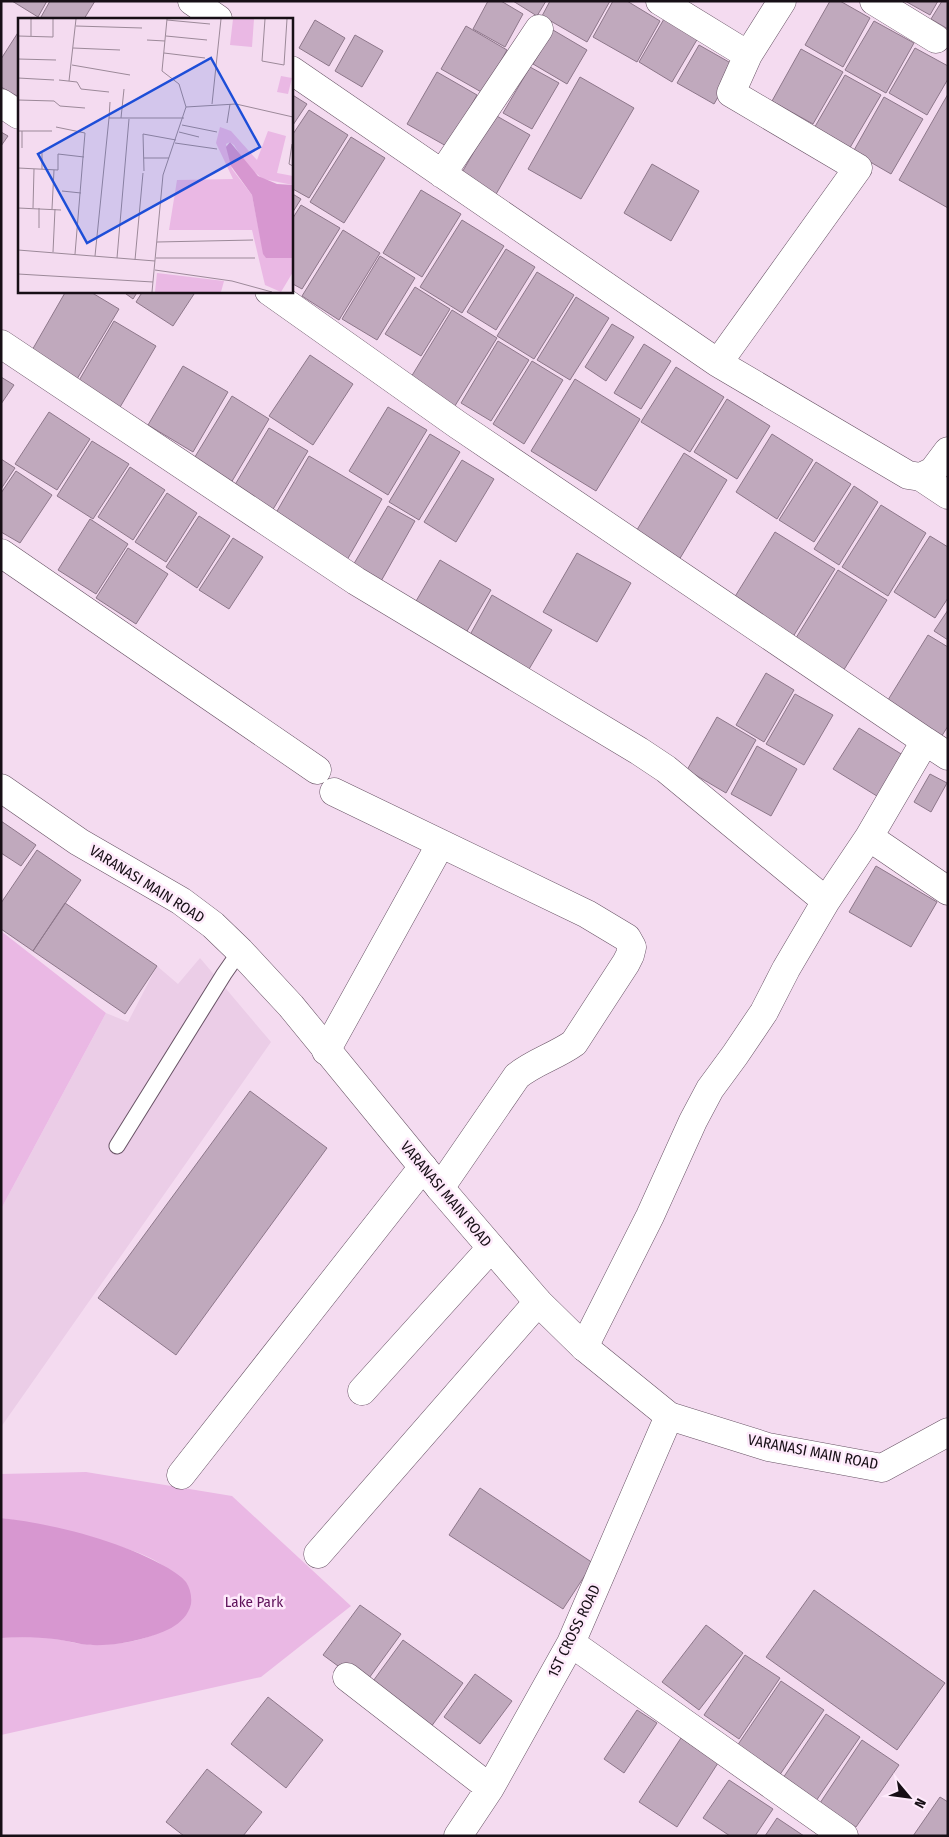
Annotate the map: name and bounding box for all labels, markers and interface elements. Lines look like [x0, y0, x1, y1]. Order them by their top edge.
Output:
inset map [18, 18, 292, 292]
street label: VARANASI MAIN ROAD [86, 841, 208, 927]
street label: VARANASI MAIN ROAD [397, 1138, 495, 1250]
street label: VARANASI MAIN ROAD [746, 1431, 880, 1473]
street label: 1ST CROSS ROAD [544, 1582, 604, 1680]
park label: Lake Park [225, 1593, 283, 1611]
north arrow [884, 1772, 934, 1822]
text: N [910, 1795, 929, 1811]

